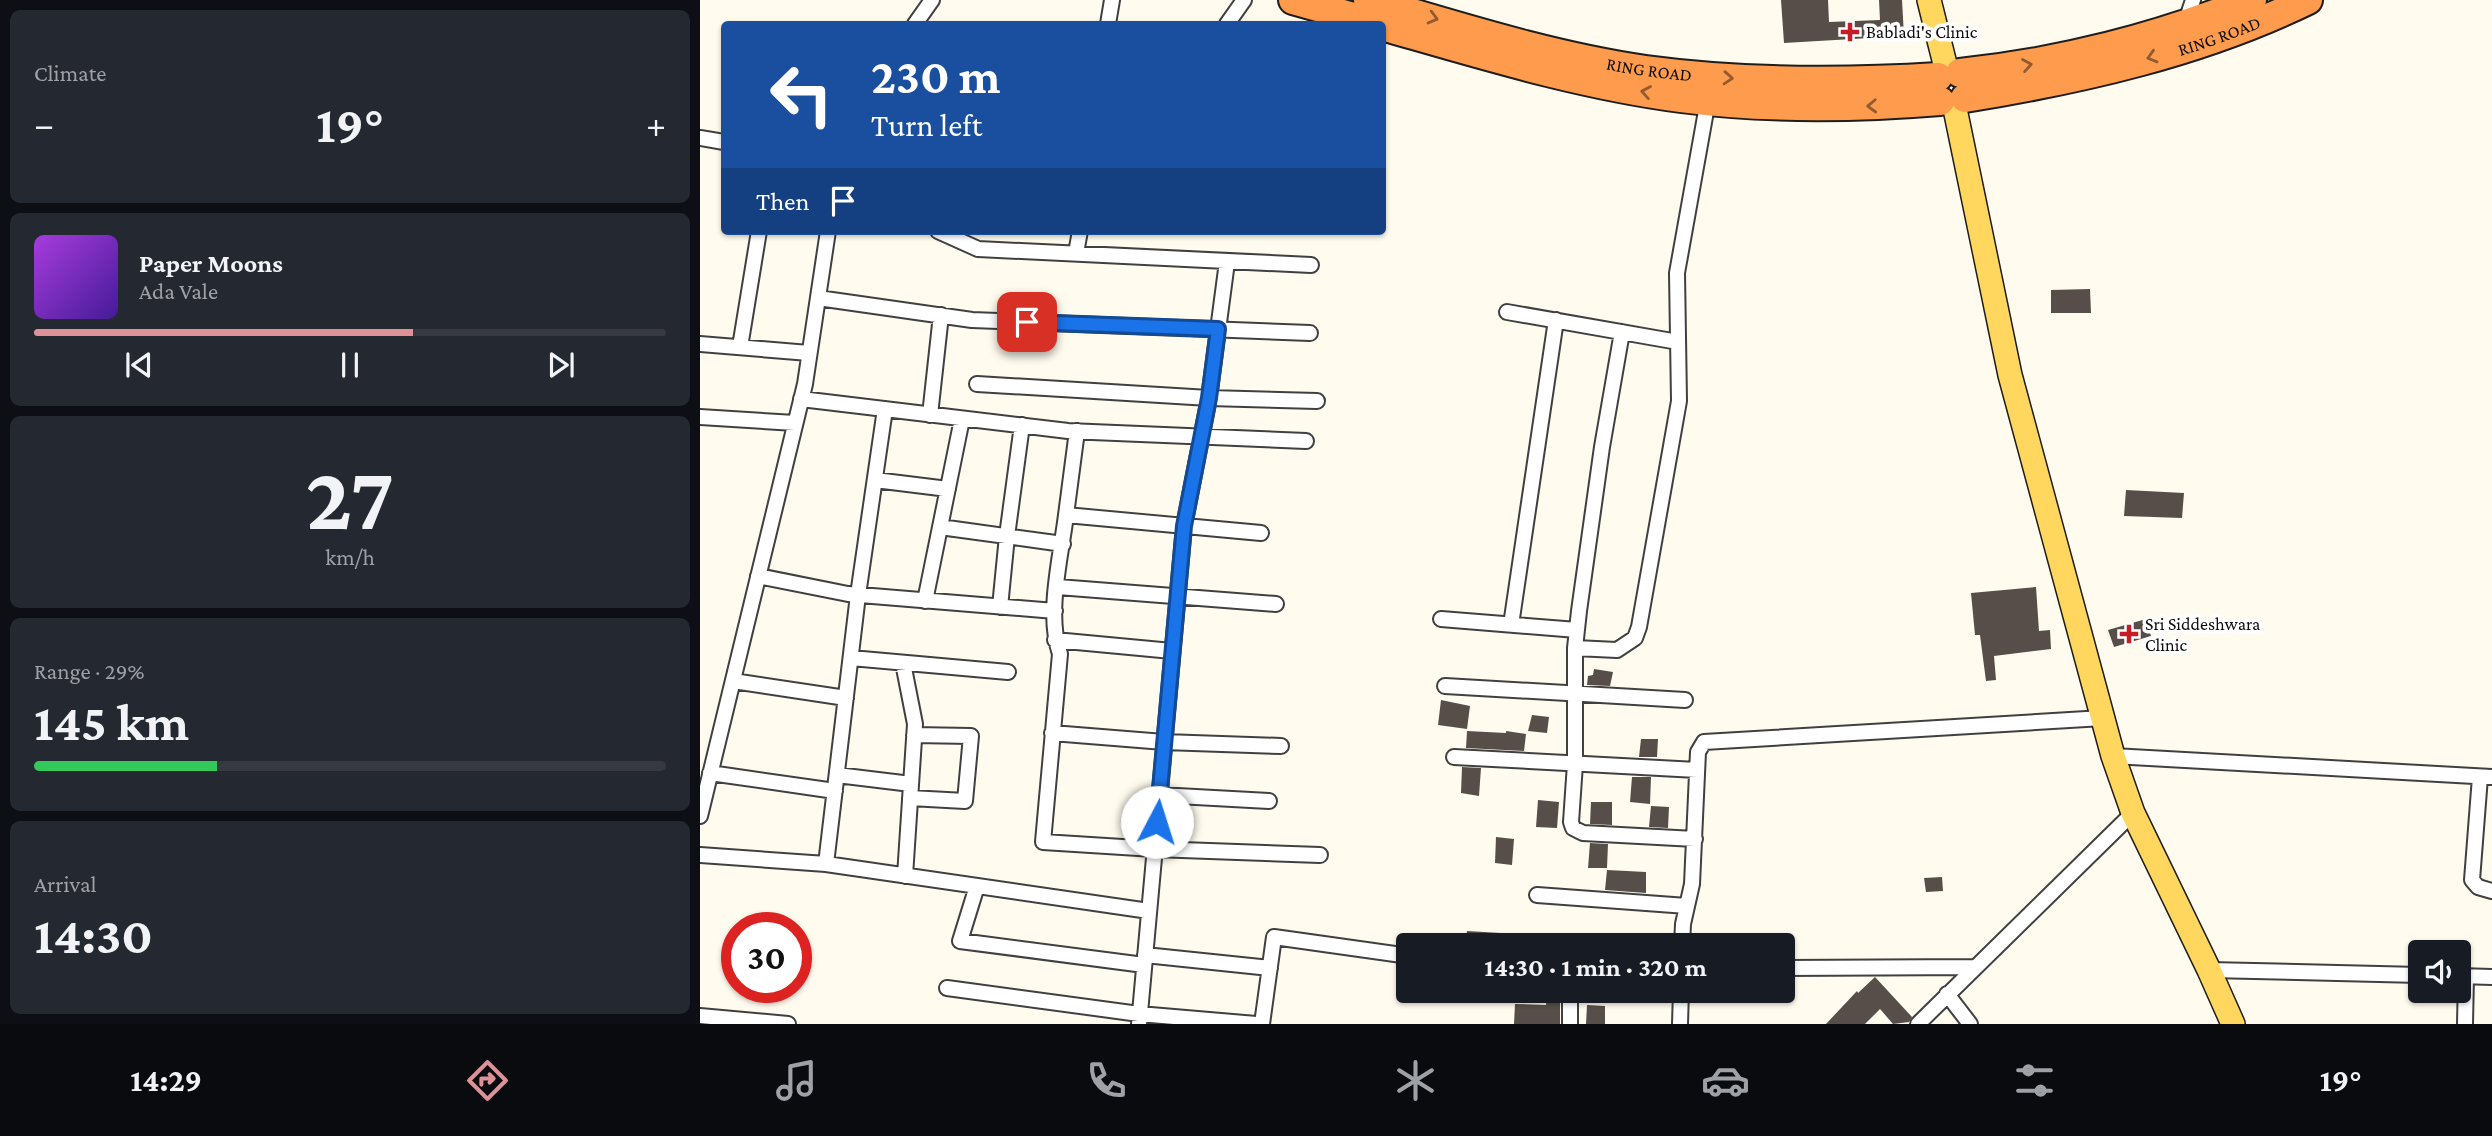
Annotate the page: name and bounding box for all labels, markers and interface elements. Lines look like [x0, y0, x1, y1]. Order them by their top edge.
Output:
one-way arrow [1427, 10, 1439, 25]
street label: RING ROAD [2176, 12, 2263, 60]
marker: Babladi's Clinic [1840, 22, 1860, 42]
place label: Babladi's Clinic [1866, 22, 1978, 42]
one-way arrow [2146, 48, 2158, 63]
icon: left [756, 49, 847, 140]
text: 230 m [871, 49, 1001, 104]
street label: RING ROAD [1605, 54, 1693, 85]
one-way arrow [2021, 58, 2033, 73]
text: Climate [34, 60, 106, 86]
one-way arrow [1722, 70, 1733, 85]
one-way arrow [1640, 85, 1652, 100]
text: 19° [316, 95, 384, 153]
one-way arrow [1867, 98, 1878, 113]
text: − [34, 103, 54, 145]
text: + [646, 103, 666, 145]
text: Turn left [871, 107, 982, 143]
icon: arrive [824, 182, 862, 220]
text: Then [756, 187, 810, 216]
text: Paper Moons [139, 249, 283, 278]
text: Ada Vale [139, 278, 218, 304]
pin [997, 292, 1057, 352]
icon: arrive [1008, 303, 1046, 341]
icon: previous [120, 346, 158, 384]
icon: pause [331, 346, 369, 384]
icon: next [542, 346, 580, 384]
text: 27 [306, 447, 394, 549]
text: km/h [325, 544, 375, 570]
place label: Sri Siddeshwara Clinic [2145, 614, 2260, 655]
marker: Sri Siddeshwara Clinic [2119, 624, 2139, 644]
text: Range · 29% [34, 658, 144, 684]
text: 145 km [34, 693, 189, 751]
position arrow [1120, 785, 1194, 859]
text: Arrival [34, 871, 97, 897]
text: 14:30 [34, 906, 153, 964]
speed limit sign: 30 [721, 912, 812, 1003]
map controls [2408, 940, 2471, 1003]
button: sound [2408, 940, 2471, 1003]
text: 14:30 · 1 min · 320 m [1484, 953, 1707, 982]
icon: directions [463, 1056, 512, 1105]
icon: music [772, 1056, 821, 1105]
icon: phone [1082, 1056, 1131, 1105]
icon: climate [1391, 1056, 1440, 1105]
icon: car [1701, 1056, 1750, 1105]
icon: filters [2010, 1056, 2059, 1105]
text: 14:29 [130, 1062, 202, 1098]
text: 19° [2320, 1062, 2362, 1098]

